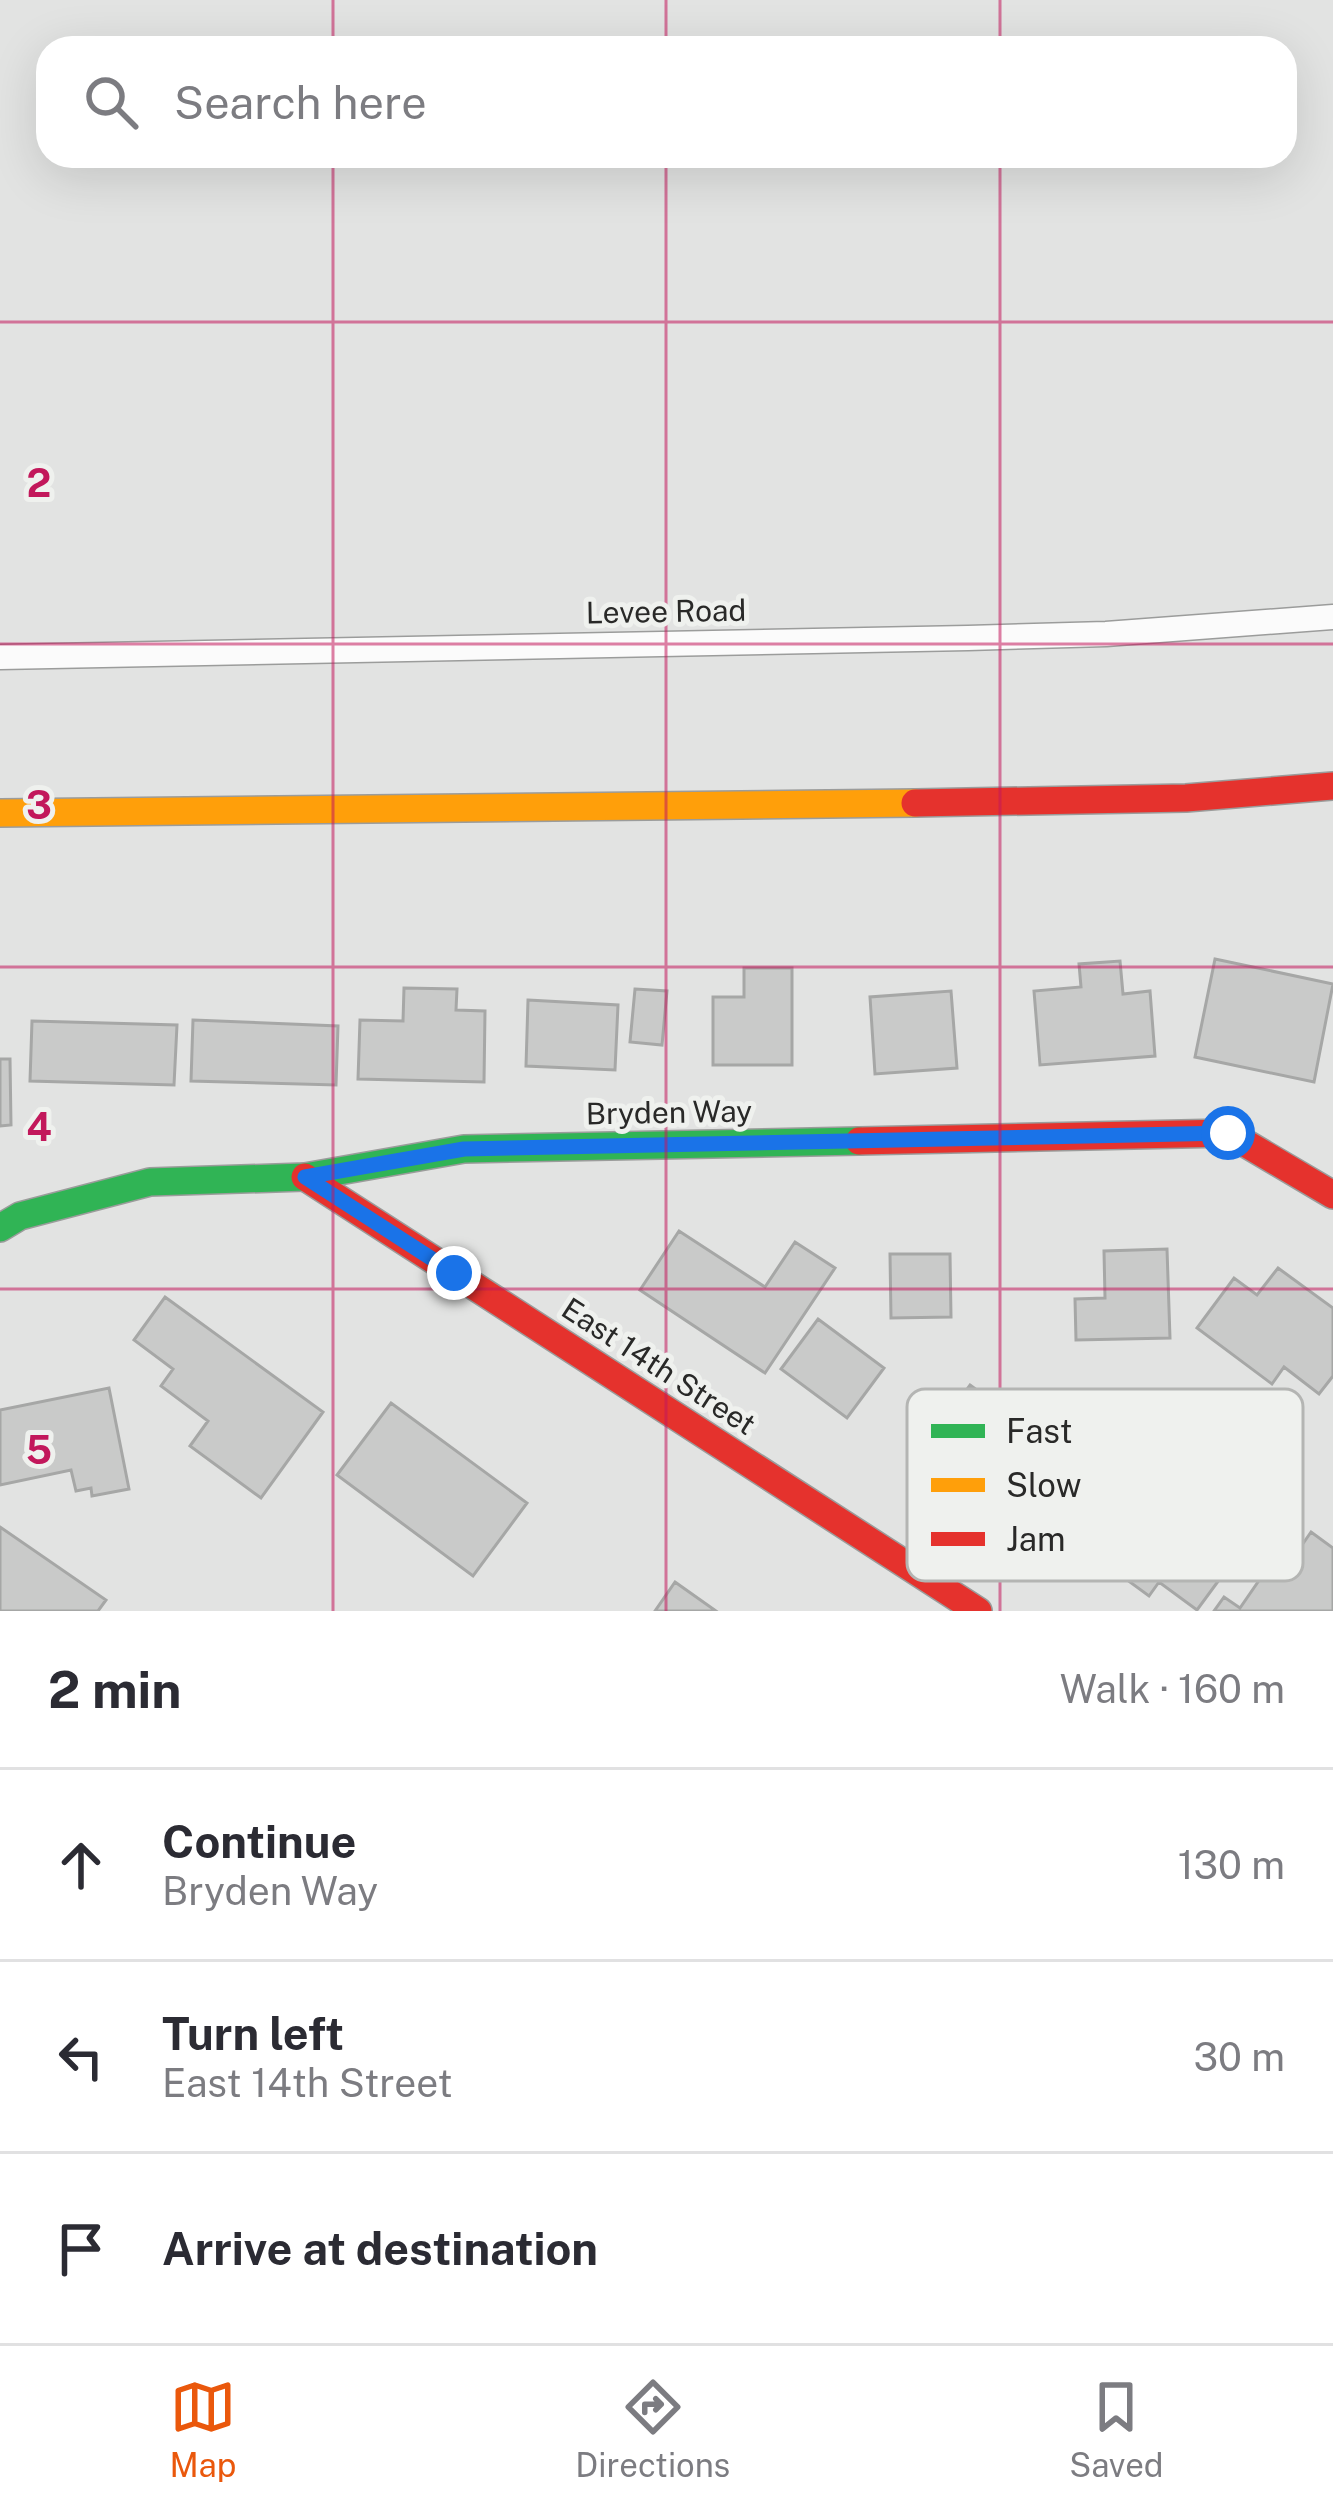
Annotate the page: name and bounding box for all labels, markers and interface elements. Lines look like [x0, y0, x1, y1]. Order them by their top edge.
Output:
search box [36, 36, 1297, 168]
icon: search [78, 69, 144, 135]
text: Search here [174, 76, 427, 129]
text: 2 [27, 460, 51, 506]
street label: Levee Road [586, 592, 746, 630]
text: 3 [26, 782, 52, 828]
street label: Bryden Way [586, 1093, 752, 1131]
text: 4 [26, 1104, 52, 1150]
route start [1201, 1106, 1255, 1160]
route end [427, 1246, 481, 1300]
street label: East 14th Street [555, 1290, 763, 1442]
legend [907, 1389, 1303, 1581]
text: Fast [1006, 1412, 1073, 1450]
text: 5 [26, 1427, 52, 1473]
text: Slow [1006, 1466, 1081, 1504]
text: Jam [1006, 1520, 1066, 1558]
text: 2 min [48, 1660, 182, 1719]
text: Walk · 160 m [1060, 1666, 1285, 1712]
text: Continue [162, 1815, 356, 1868]
icon: ahead [48, 1832, 114, 1898]
text: 130 m [1178, 1842, 1285, 1888]
text: Bryden Way [162, 1868, 378, 1914]
text: Turn left [162, 2007, 344, 2060]
icon: left [48, 2024, 114, 2090]
text: 30 m [1194, 2034, 1285, 2080]
text: East 14th Street [162, 2060, 453, 2106]
icon: arrive [48, 2216, 114, 2282]
text: Arrive at destination [162, 2222, 598, 2275]
tab: Map [169, 2374, 236, 2484]
tab: Directions [575, 2374, 730, 2484]
tab: Saved [1069, 2374, 1164, 2484]

